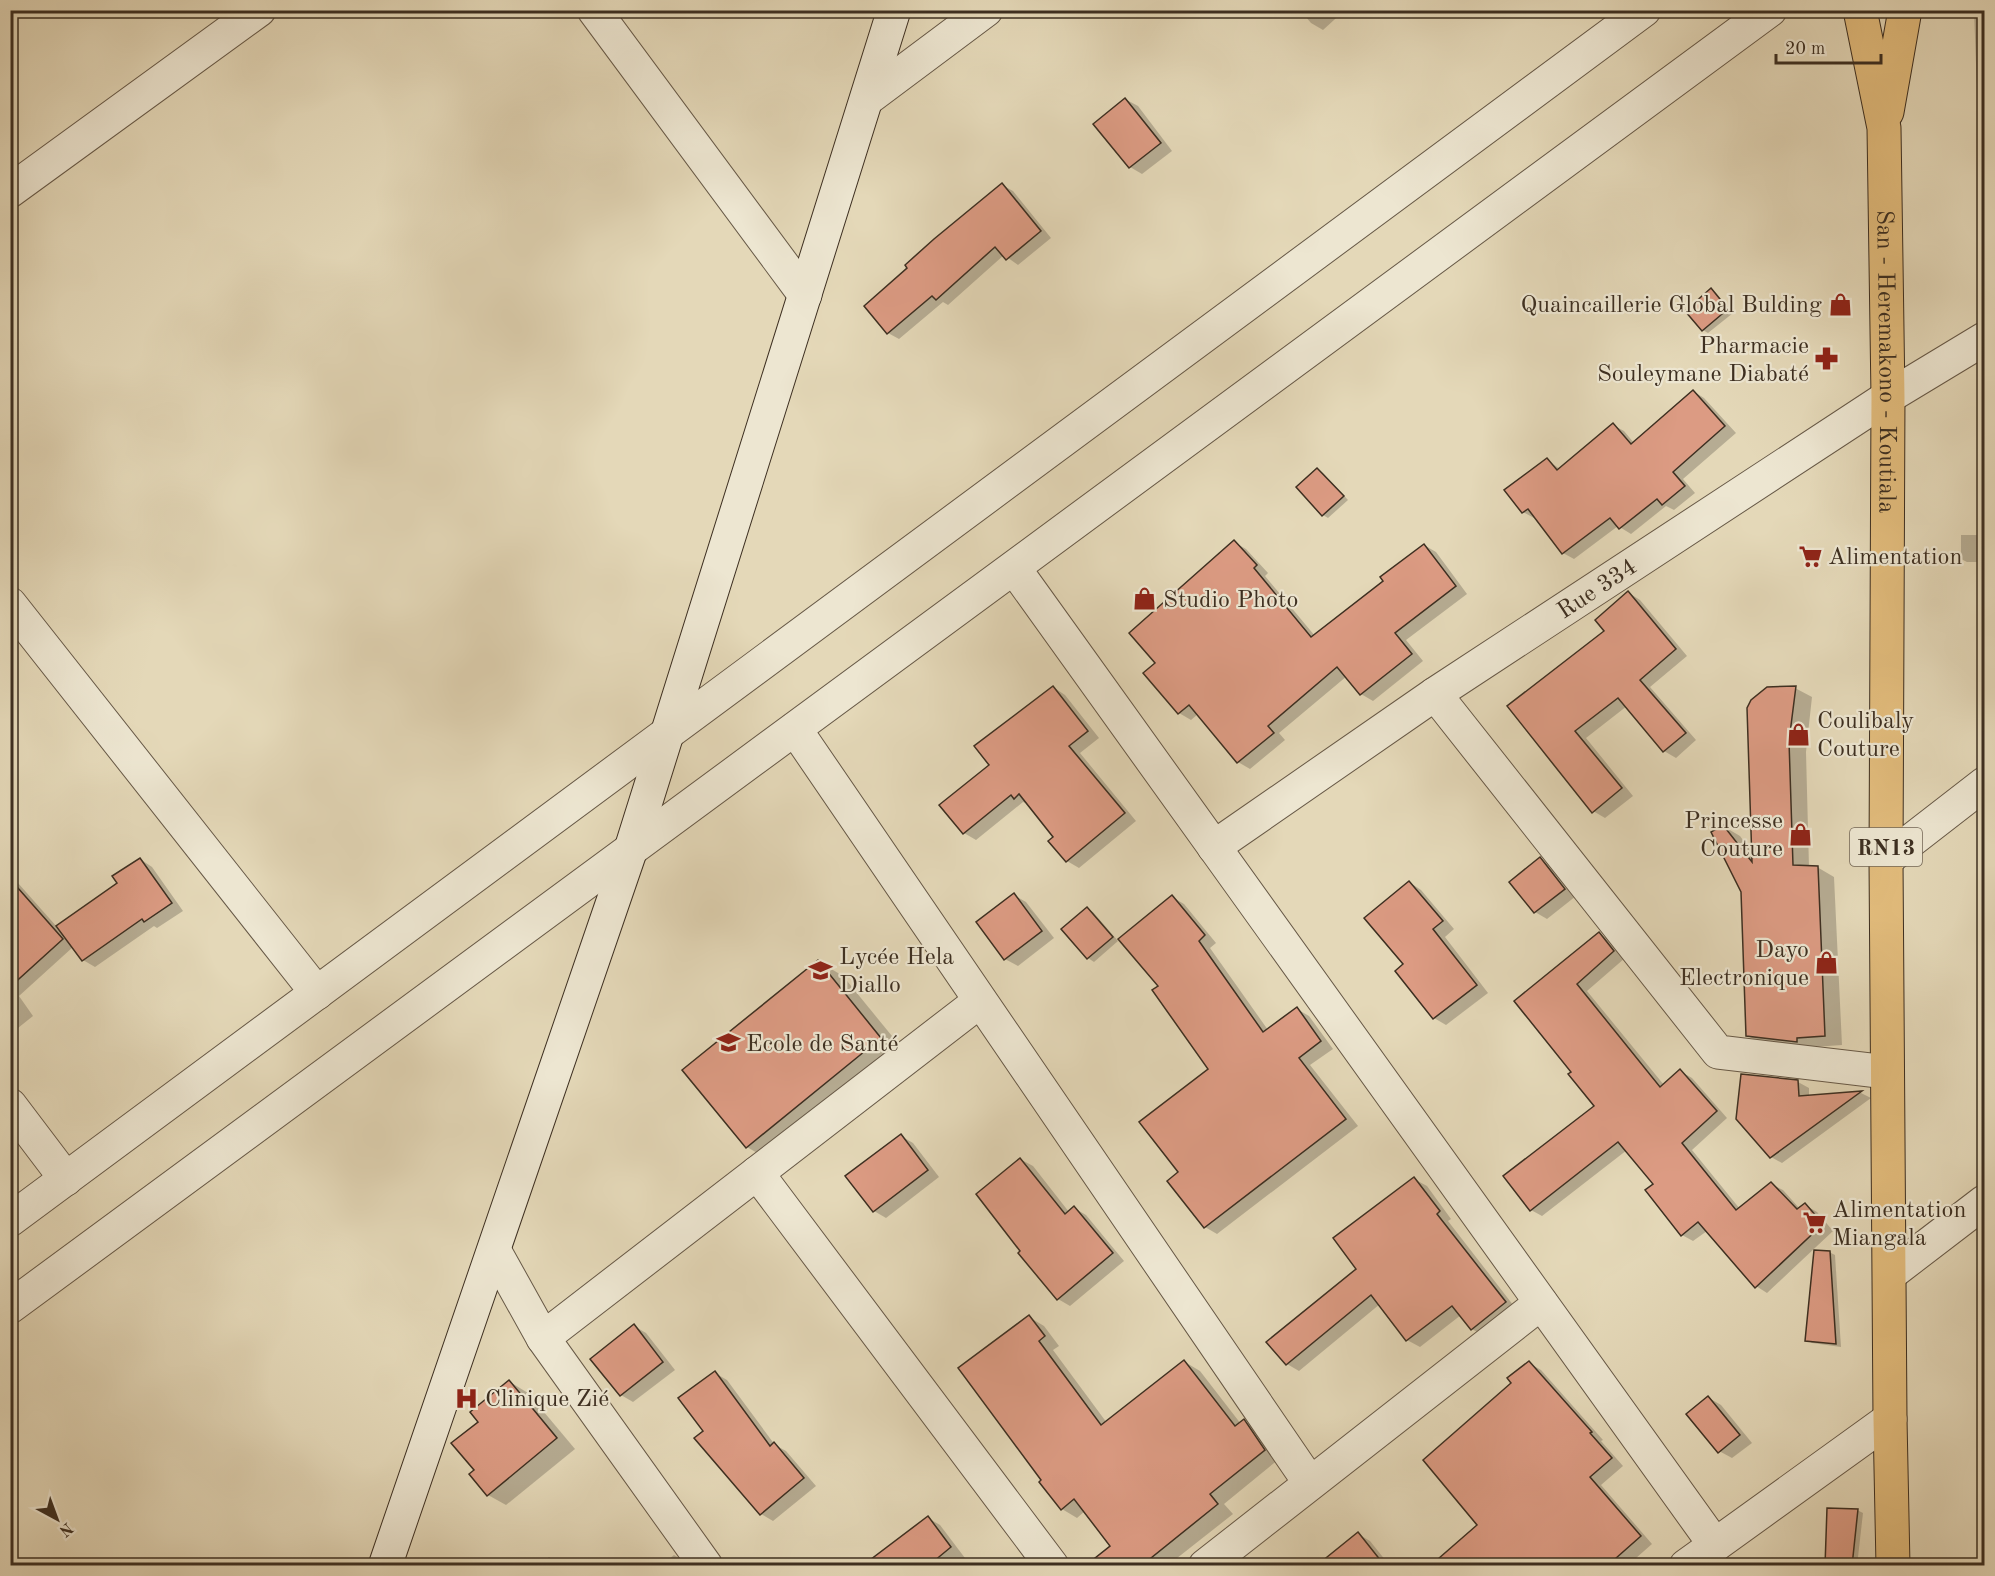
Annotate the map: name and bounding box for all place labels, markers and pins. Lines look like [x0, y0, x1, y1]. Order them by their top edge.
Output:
shop icon: Quaincaillerie Global Bulding [1827, 291, 1853, 317]
place label: Quaincaillerie Global Bulding [1520, 294, 1822, 318]
place label: Pharmacie Souleymane Diabaté [1597, 335, 1809, 387]
pharmacy icon: Pharmacie Souleymane Diabaté [1814, 346, 1840, 372]
supermarket icon: Alimentation [1797, 543, 1823, 569]
place label: Alimentation [1828, 546, 1962, 570]
shop icon: Studio Photo [1132, 586, 1158, 612]
place label: Studio Photo [1163, 589, 1298, 613]
place label: Coulibaly Couture [1817, 710, 1914, 762]
shop icon: Coulibaly Couture [1786, 721, 1812, 747]
place label: Princesse Couture [1684, 810, 1783, 862]
shop icon: Princesse Couture [1788, 821, 1814, 847]
place label: Dayo Electronique [1679, 939, 1809, 991]
place label: Lycée Hela Diallo [839, 946, 954, 998]
shop icon: Dayo Electronique [1814, 950, 1840, 976]
school or university icon: Lycée Hela Diallo [808, 957, 834, 983]
school or university icon: Ecole de Santé [715, 1030, 741, 1056]
place label: Ecole de Santé [746, 1033, 899, 1057]
place label: Alimentation Miangala [1832, 1199, 1966, 1251]
supermarket icon: Alimentation Miangala [1801, 1210, 1827, 1236]
hospital icon: Clinique Zié [454, 1385, 480, 1411]
place label: Clinique Zié [485, 1388, 609, 1412]

